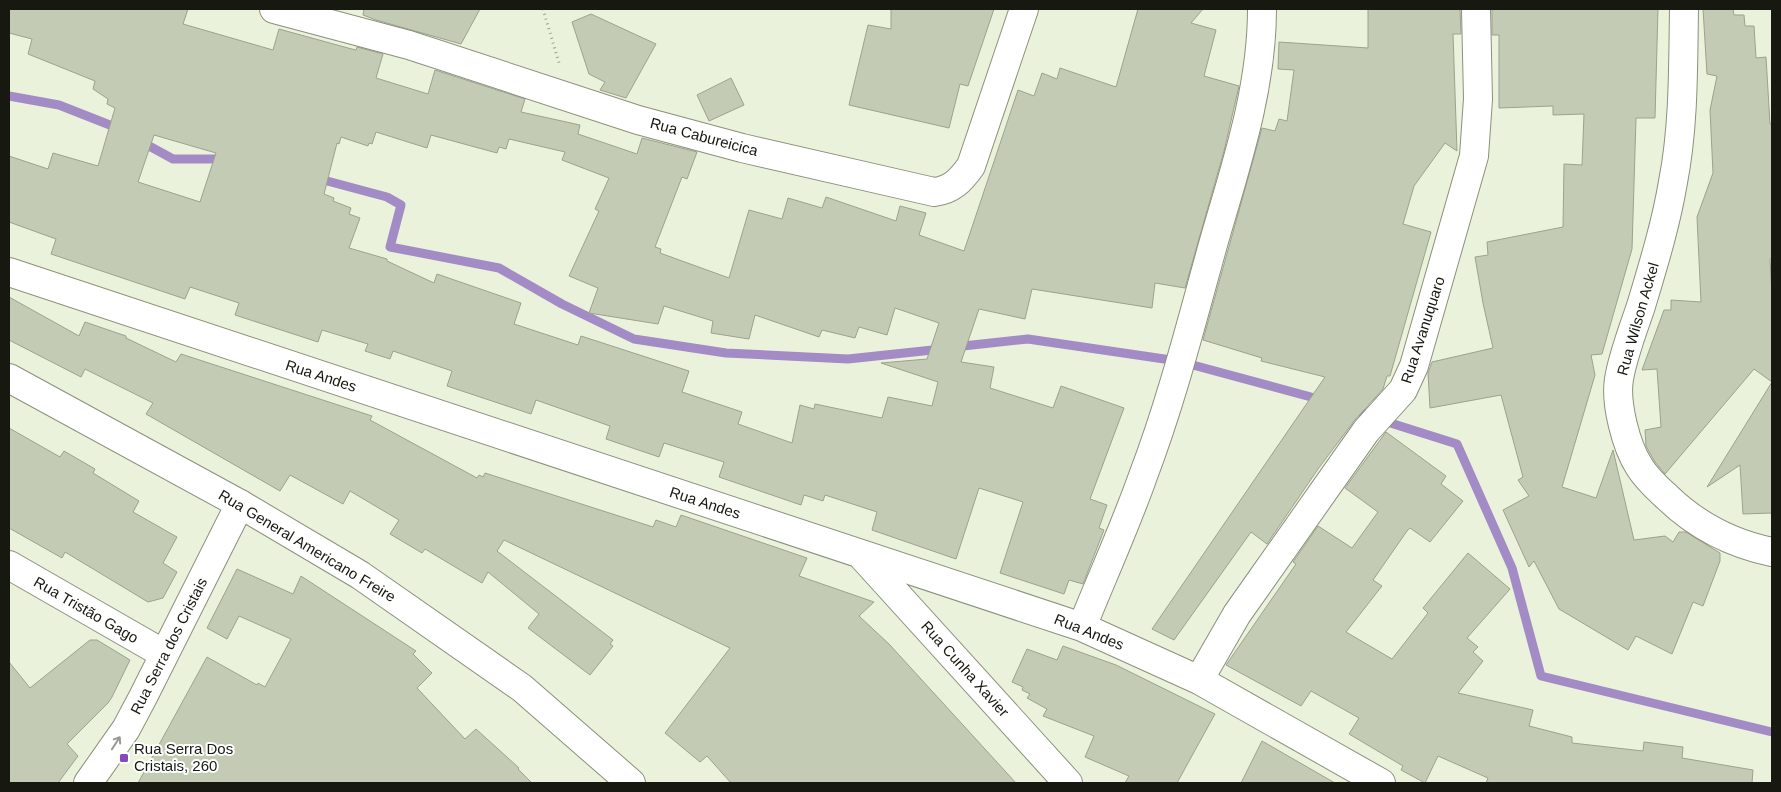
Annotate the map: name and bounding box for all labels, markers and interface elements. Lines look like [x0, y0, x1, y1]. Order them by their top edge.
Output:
street label: Rua Cabureicica [648, 114, 761, 159]
street label: Rua Wilson Ackel [1613, 260, 1662, 377]
street label: Rua Avanuquaro [1397, 274, 1448, 385]
street label: Rua Andes [284, 356, 359, 395]
street label: Rua Andes [668, 483, 743, 522]
street label: Rua General Americano Freire [216, 486, 399, 605]
street label: Rua Tristão Gago [31, 573, 141, 646]
street label: Rua Serra dos Cristais [127, 575, 210, 717]
street label: Rua Andes [1052, 610, 1126, 653]
street label: Rua Cunha Xavier [918, 617, 1013, 720]
one-way arrow [111, 737, 121, 751]
place label: Rua Serra Dos Cristais, 260 [134, 740, 233, 774]
marker: Rua Serra Dos Cristais, 260 [118, 752, 130, 764]

